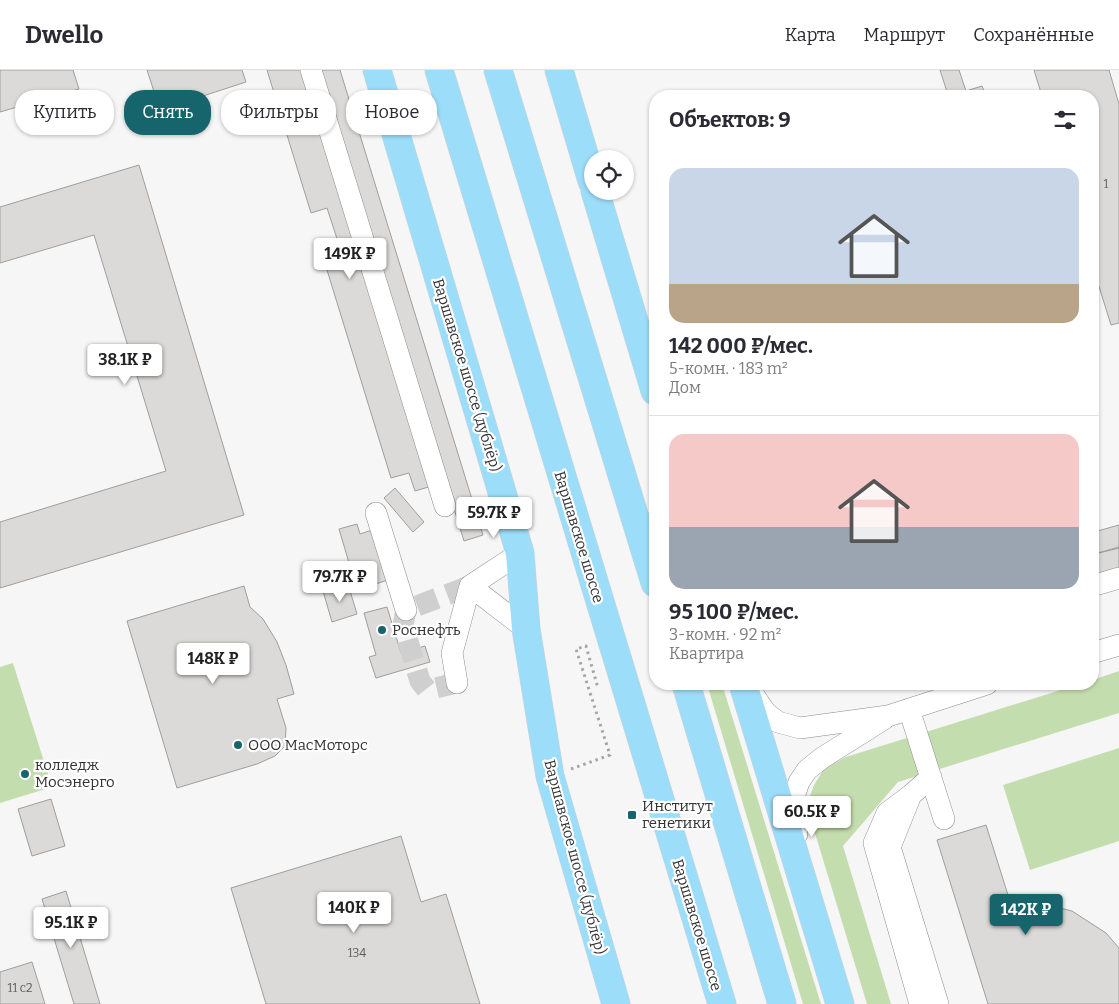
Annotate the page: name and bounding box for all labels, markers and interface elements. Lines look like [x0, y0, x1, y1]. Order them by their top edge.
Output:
text: Dwello [25, 21, 103, 49]
text: Карта [785, 24, 836, 46]
text: Маршрут [864, 24, 945, 46]
text: Сохранённые [973, 24, 1094, 46]
chip: Купить [15, 90, 114, 135]
chip: Снять [124, 90, 211, 135]
chip: Фильтры [221, 90, 336, 135]
chip: Новое [346, 90, 437, 135]
icon: filters [1051, 106, 1079, 134]
text: Объектов: 9 [669, 107, 791, 133]
map controls [584, 150, 634, 200]
button: locate [584, 150, 634, 200]
house number: 1 [1104, 177, 1109, 191]
icon: home [829, 201, 919, 291]
pin: 149K ₽ [309, 238, 391, 280]
text: 149K ₽ [325, 244, 376, 263]
street label: Варшавское шоссе (дублёр) [429, 276, 505, 474]
text: 142 000 ₽/мес. [669, 333, 813, 359]
pin: 38.1K ₽ [79, 344, 171, 386]
text: 38.1K ₽ [98, 350, 152, 369]
text: 5-комн. · 183 m² [669, 359, 788, 378]
text: Дом [669, 378, 701, 397]
icon: home [829, 466, 919, 556]
street label: Варшавское шоссе [550, 469, 608, 605]
pin: 59.7K ₽ [448, 496, 540, 539]
text: 59.7K ₽ [467, 503, 521, 522]
pin: 79.7K ₽ [294, 560, 386, 603]
text: 79.7K ₽ [313, 567, 367, 586]
text: 95 100 ₽/мес. [669, 599, 799, 625]
place label: Роснефть [392, 621, 461, 639]
marker: Роснефть [376, 624, 388, 636]
text: 3-комн. · 92 m² [669, 625, 781, 644]
pin: 148K ₽ [172, 642, 254, 685]
text: Квартира [669, 644, 744, 663]
text: 148K ₽ [188, 649, 238, 668]
place label: ООО МасМоторс [248, 736, 368, 754]
marker: ООО МасМоторс [232, 739, 244, 751]
place label: колледж Мосэнерго [35, 756, 115, 791]
street label: Варшавское шоссе (дублёр) [540, 758, 610, 956]
marker: колледж Мосэнерго [19, 768, 31, 780]
pin: 60.5K ₽ [766, 796, 858, 838]
place label: Институт генетики [642, 797, 713, 832]
text: 60.5K ₽ [784, 802, 840, 821]
marker: Институт генетики [626, 809, 638, 821]
street label: Варшавское шоссе [668, 857, 726, 993]
pin: 140K ₽ [313, 892, 395, 934]
pin: 142K ₽ [985, 894, 1067, 936]
text: 140K ₽ [328, 898, 380, 917]
text: 142K ₽ [1001, 900, 1051, 919]
pin: 95.1K ₽ [25, 906, 117, 949]
text: 95.1K ₽ [44, 913, 98, 932]
house number: 134 [348, 946, 366, 960]
house number: 11 с2 [8, 981, 32, 995]

